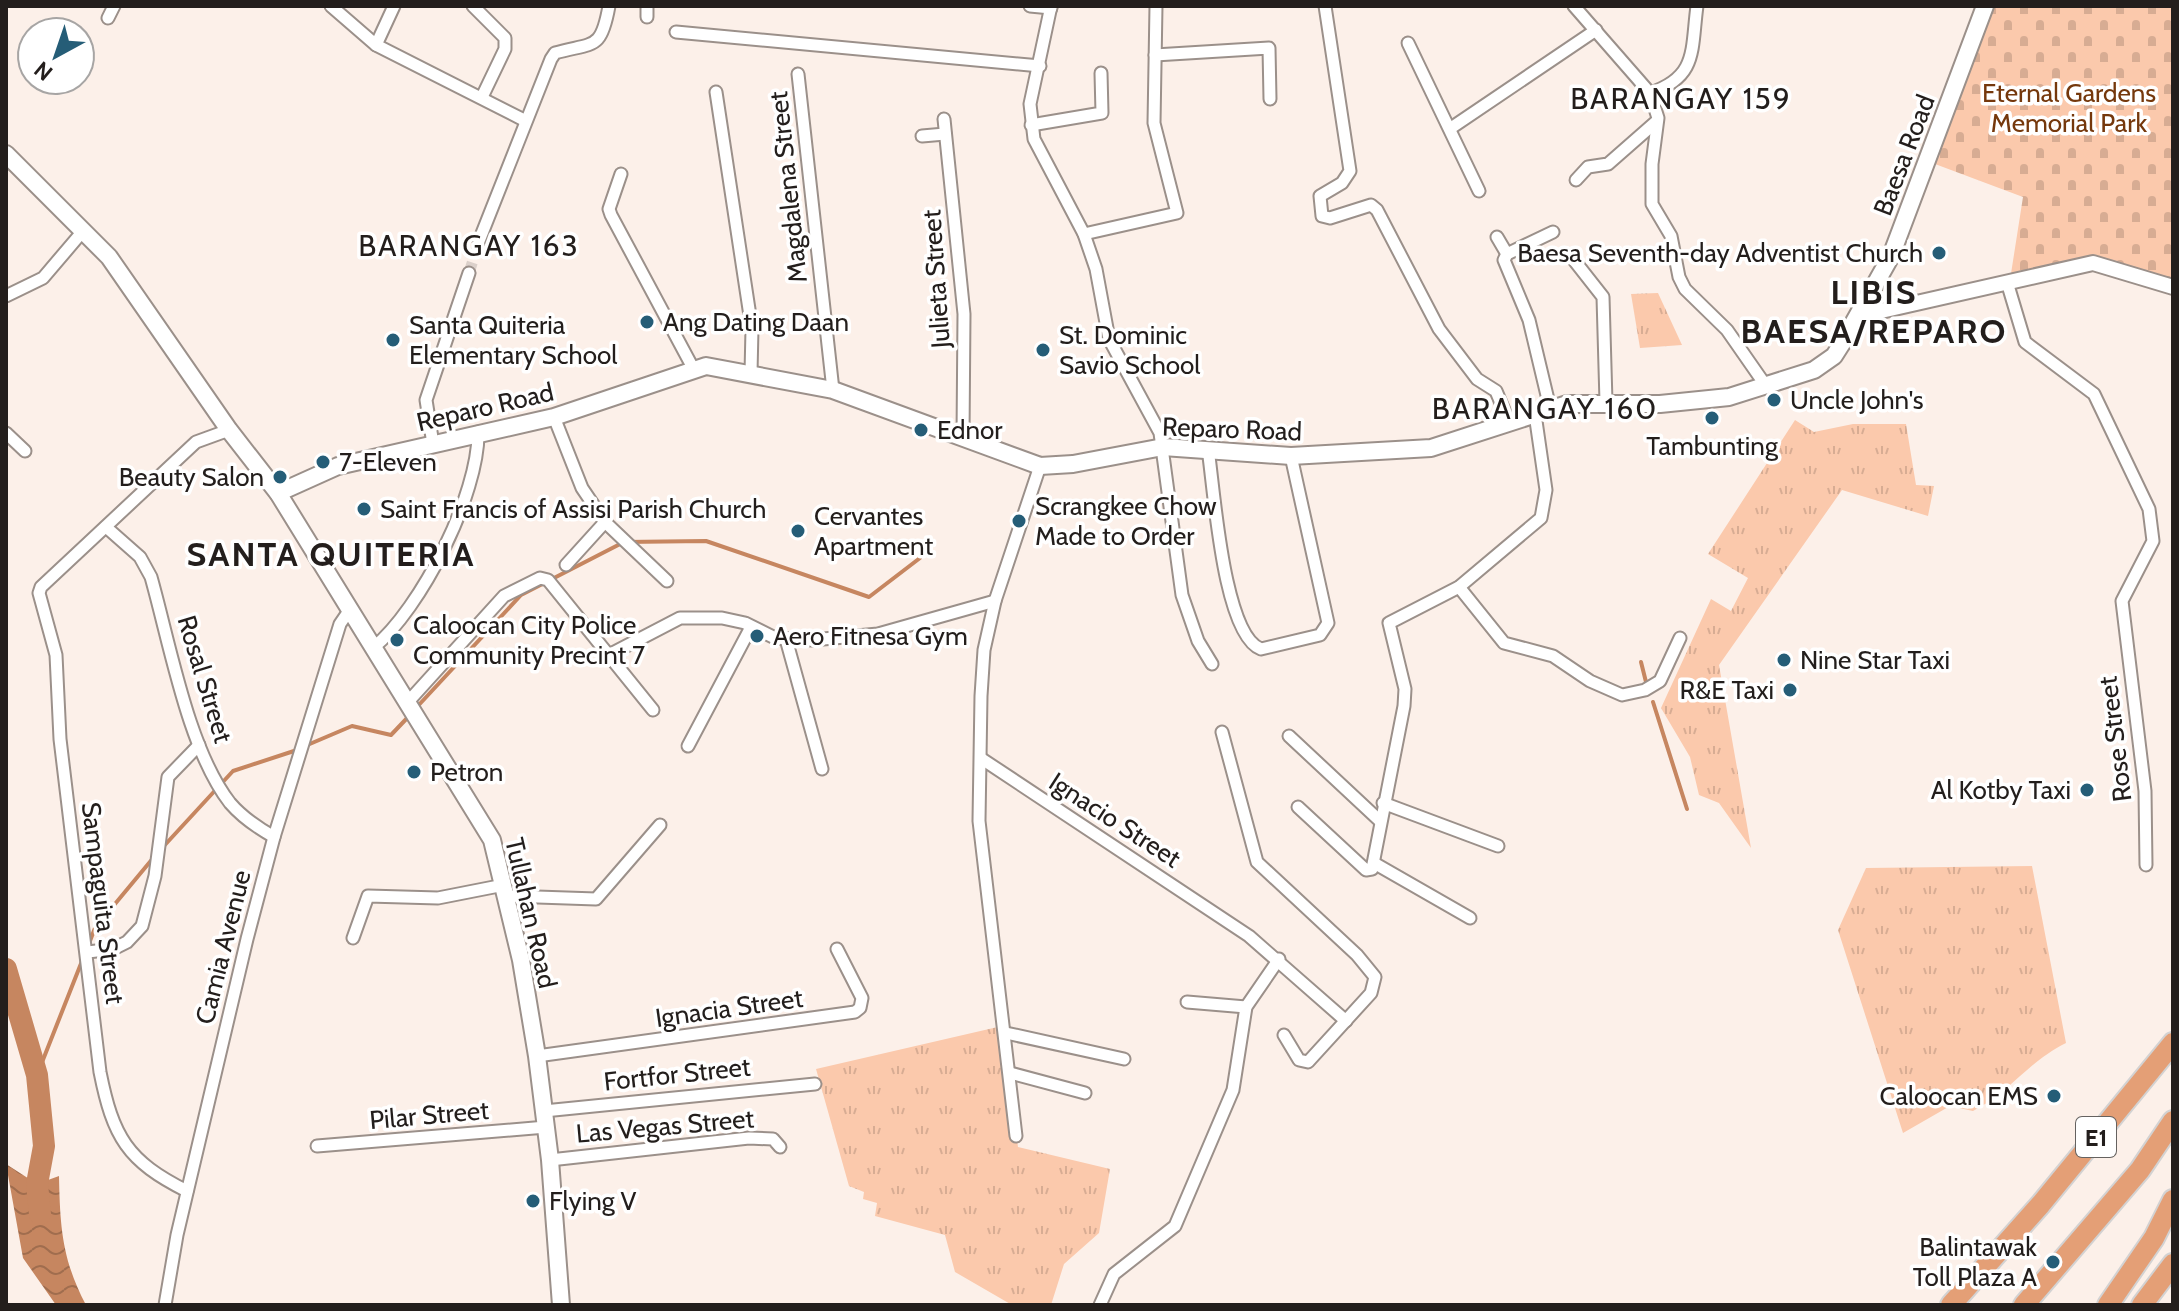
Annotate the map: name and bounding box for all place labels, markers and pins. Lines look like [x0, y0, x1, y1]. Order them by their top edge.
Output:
place label: Baesa Seventh-day Adventist Church [1517, 237, 1923, 269]
marker: Baesa Seventh-day Adventist Church [1930, 244, 1948, 262]
place label: Ang Dating Daan [663, 306, 849, 338]
place label: Santa Quiteria Elementary School [409, 309, 617, 371]
marker: Ang Dating Daan [638, 313, 656, 331]
place label: St. Dominic Savio School [1059, 319, 1200, 381]
marker: Santa Quiteria Elementary School [384, 331, 402, 349]
marker: St. Dominic Savio School [1034, 341, 1052, 359]
place label: Uncle John's [1790, 384, 1924, 416]
marker: Uncle John's [1765, 391, 1783, 409]
marker: Tambunting [1703, 409, 1721, 427]
place label: Ednor [937, 414, 1003, 446]
marker: Ednor [912, 421, 930, 439]
place label: Tambunting [1646, 430, 1779, 462]
place label: 7-Eleven [339, 446, 437, 478]
marker: 7-Eleven [314, 453, 332, 471]
place label: Beauty Salon [119, 461, 264, 493]
marker: Beauty Salon [271, 468, 289, 486]
place label: Scrangkee Chow Made to Order [1035, 490, 1217, 552]
place label: Saint Francis of Assisi Parish Church [380, 493, 766, 525]
marker: Saint Francis of Assisi Parish Church [355, 500, 373, 518]
place label: Cervantes Apartment [814, 500, 933, 562]
marker: Scrangkee Chow Made to Order [1010, 512, 1028, 530]
marker: Cervantes Apartment [789, 522, 807, 540]
place label: Caloocan City Police Community Precint 7 [413, 609, 645, 671]
place label: Aero Fitnesa Gym [773, 620, 968, 652]
marker: Aero Fitnesa Gym [748, 627, 766, 645]
marker: Caloocan City Police Community Precint 7 [388, 631, 406, 649]
place label: Nine Star Taxi [1800, 644, 1950, 676]
marker: Nine Star Taxi [1775, 651, 1793, 669]
place label: R&E Taxi [1680, 674, 1774, 706]
marker: R&E Taxi [1781, 681, 1799, 699]
place label: Petron [430, 756, 503, 788]
marker: Petron [405, 763, 423, 781]
place label: Al Kotby Taxi [1931, 774, 2071, 806]
marker: Al Kotby Taxi [2078, 781, 2096, 799]
place label: Caloocan EMS [1880, 1080, 2038, 1112]
marker: Caloocan EMS [2045, 1087, 2063, 1105]
place label: Flying V [549, 1185, 637, 1217]
marker: Flying V [524, 1192, 542, 1210]
place label: Balintawak Toll Plaza A [1913, 1231, 2037, 1293]
marker: Balintawak Toll Plaza A [2044, 1253, 2062, 1271]

